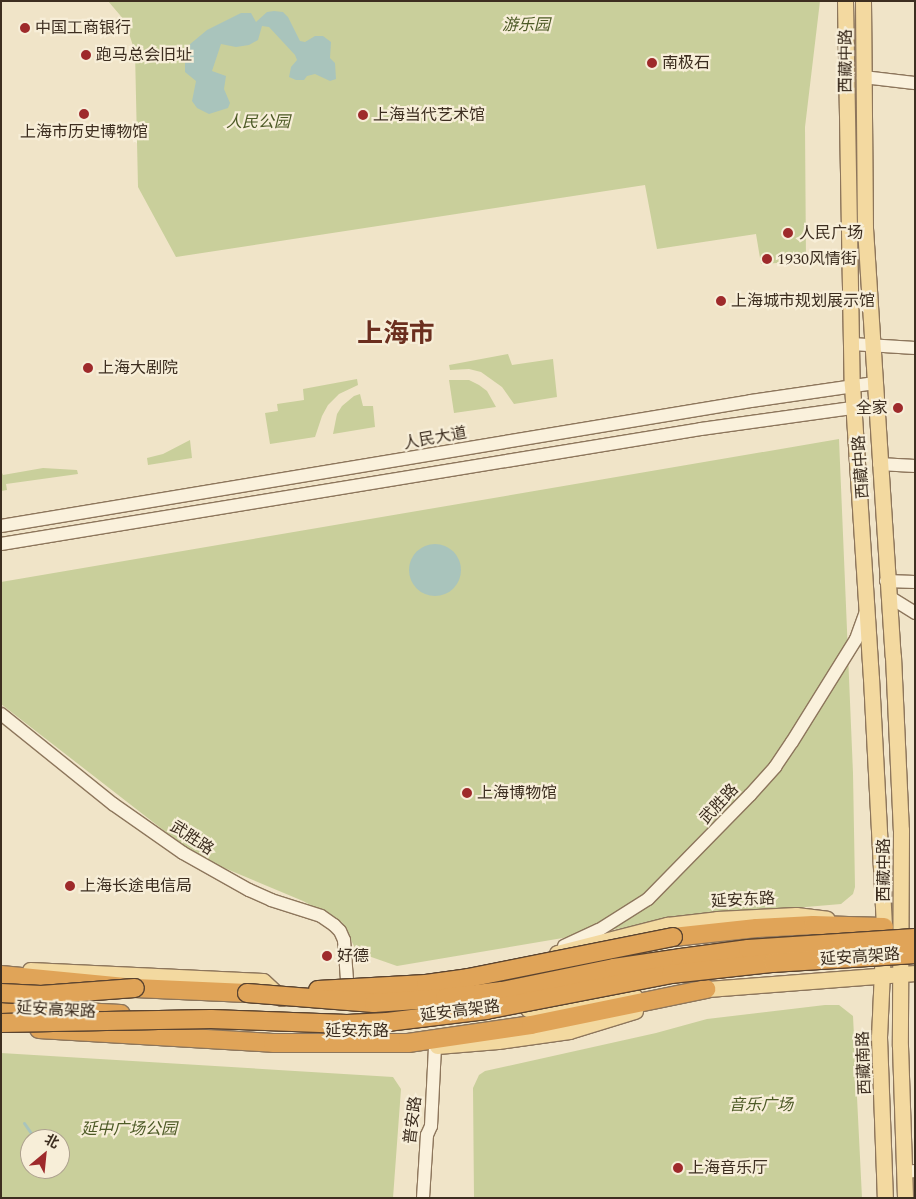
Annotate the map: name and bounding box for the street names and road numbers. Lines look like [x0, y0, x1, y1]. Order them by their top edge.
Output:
street label: 西藏中路 [836, 29, 856, 93]
street label: 人民大道 [402, 423, 468, 453]
street label: 西藏中路 [849, 434, 873, 500]
street label: 武胜路 [696, 780, 742, 828]
street label: 武胜路 [167, 817, 217, 859]
street label: 西藏中路 [874, 838, 894, 902]
street label: 延安东路 [711, 889, 775, 911]
street label: 延安高架路 [819, 945, 901, 969]
street label: 延安高架路 [419, 997, 501, 1025]
street label: 延安高架路 [16, 998, 96, 1022]
street label: 延安东路 [325, 1021, 389, 1041]
street label: 西藏南路 [853, 1031, 875, 1095]
street label: 普安路 [401, 1095, 425, 1145]

